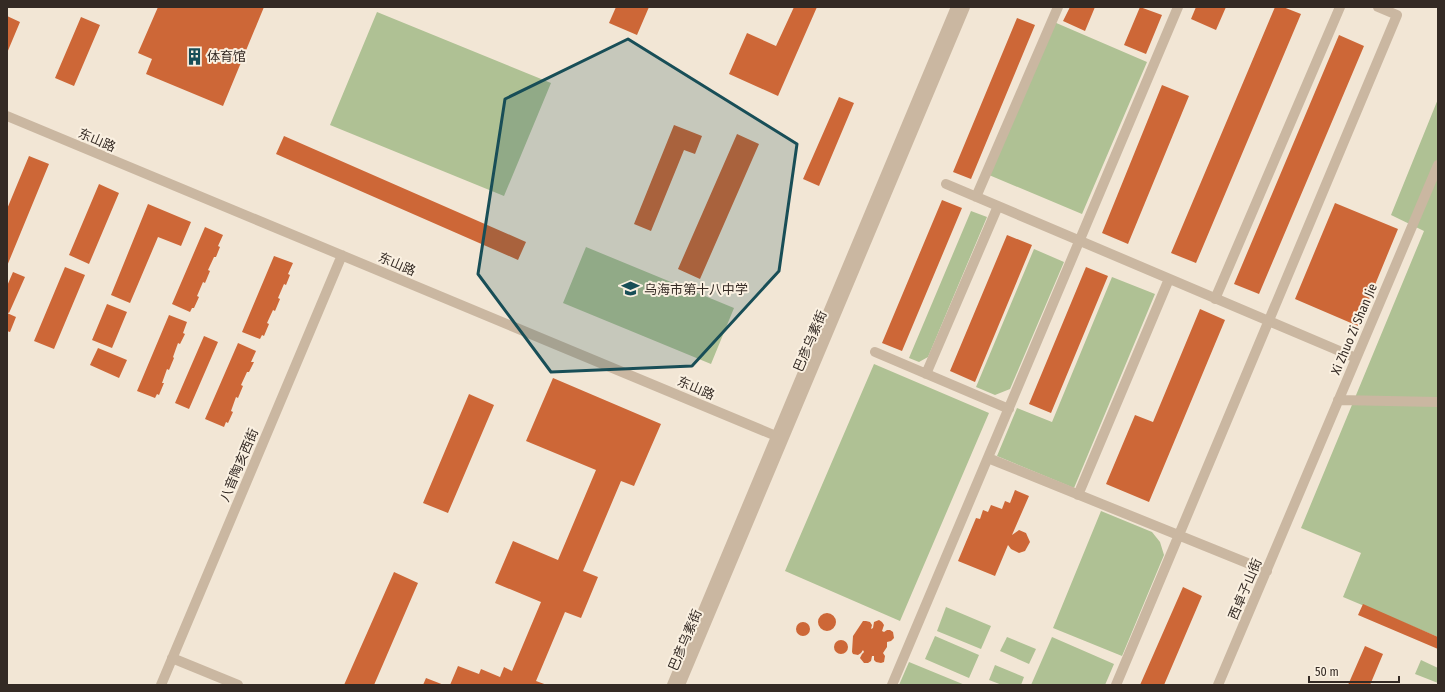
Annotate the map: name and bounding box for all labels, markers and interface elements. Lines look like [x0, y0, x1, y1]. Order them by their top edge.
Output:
building icon: 体育馆 [184, 46, 204, 66]
place label: 体育馆 [207, 49, 246, 64]
street label: 东山路 [76, 125, 118, 155]
street label: 东山路 [376, 249, 418, 279]
school or university icon: 乌海市第十八中学 [621, 279, 641, 299]
street label: Xi Zhuo Zi Shan Jie [1328, 281, 1380, 377]
place label: 乌海市第十八中学 [644, 282, 748, 297]
street label: 巴彦乌素街 [790, 308, 830, 374]
street label: 东山路 [675, 373, 717, 403]
street label: 八音陶亥西街 [217, 426, 261, 504]
street label: 西卓子山街 [1225, 556, 1265, 622]
street label: 巴彦乌素街 [665, 607, 705, 673]
scale bar [1309, 658, 1399, 684]
text: 50 m [1315, 665, 1339, 679]

